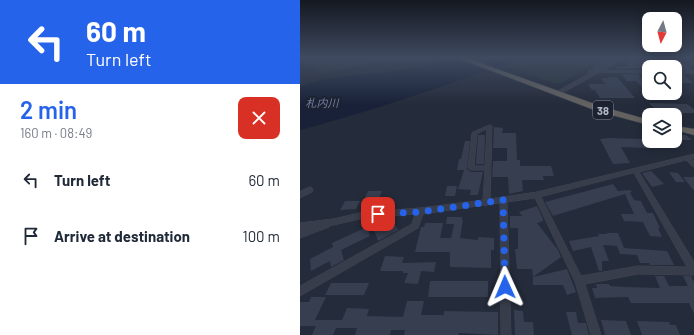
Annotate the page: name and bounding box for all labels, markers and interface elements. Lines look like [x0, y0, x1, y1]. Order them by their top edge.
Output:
north arrow [642, 12, 682, 52]
map controls [642, 12, 682, 148]
text: 60 m [86, 14, 146, 48]
icon: left [20, 16, 72, 68]
text: Turn left [86, 48, 152, 70]
button: search [642, 60, 682, 100]
text: 2 min [20, 95, 77, 124]
water label: 札内川 [306, 96, 339, 109]
button: close [238, 97, 280, 139]
road number: 38 [593, 101, 613, 119]
button: layers [642, 108, 682, 148]
text: 160 m · 08:49 [20, 125, 92, 141]
icon: left [20, 169, 42, 191]
text: Turn left [54, 171, 110, 189]
text: 60 m [248, 171, 280, 189]
pin [361, 197, 395, 231]
icon: arrive [367, 203, 389, 225]
icon: arrive [20, 225, 42, 247]
text: Arrive at destination [54, 227, 190, 245]
text: 100 m [242, 227, 280, 245]
position arrow [484, 266, 526, 308]

